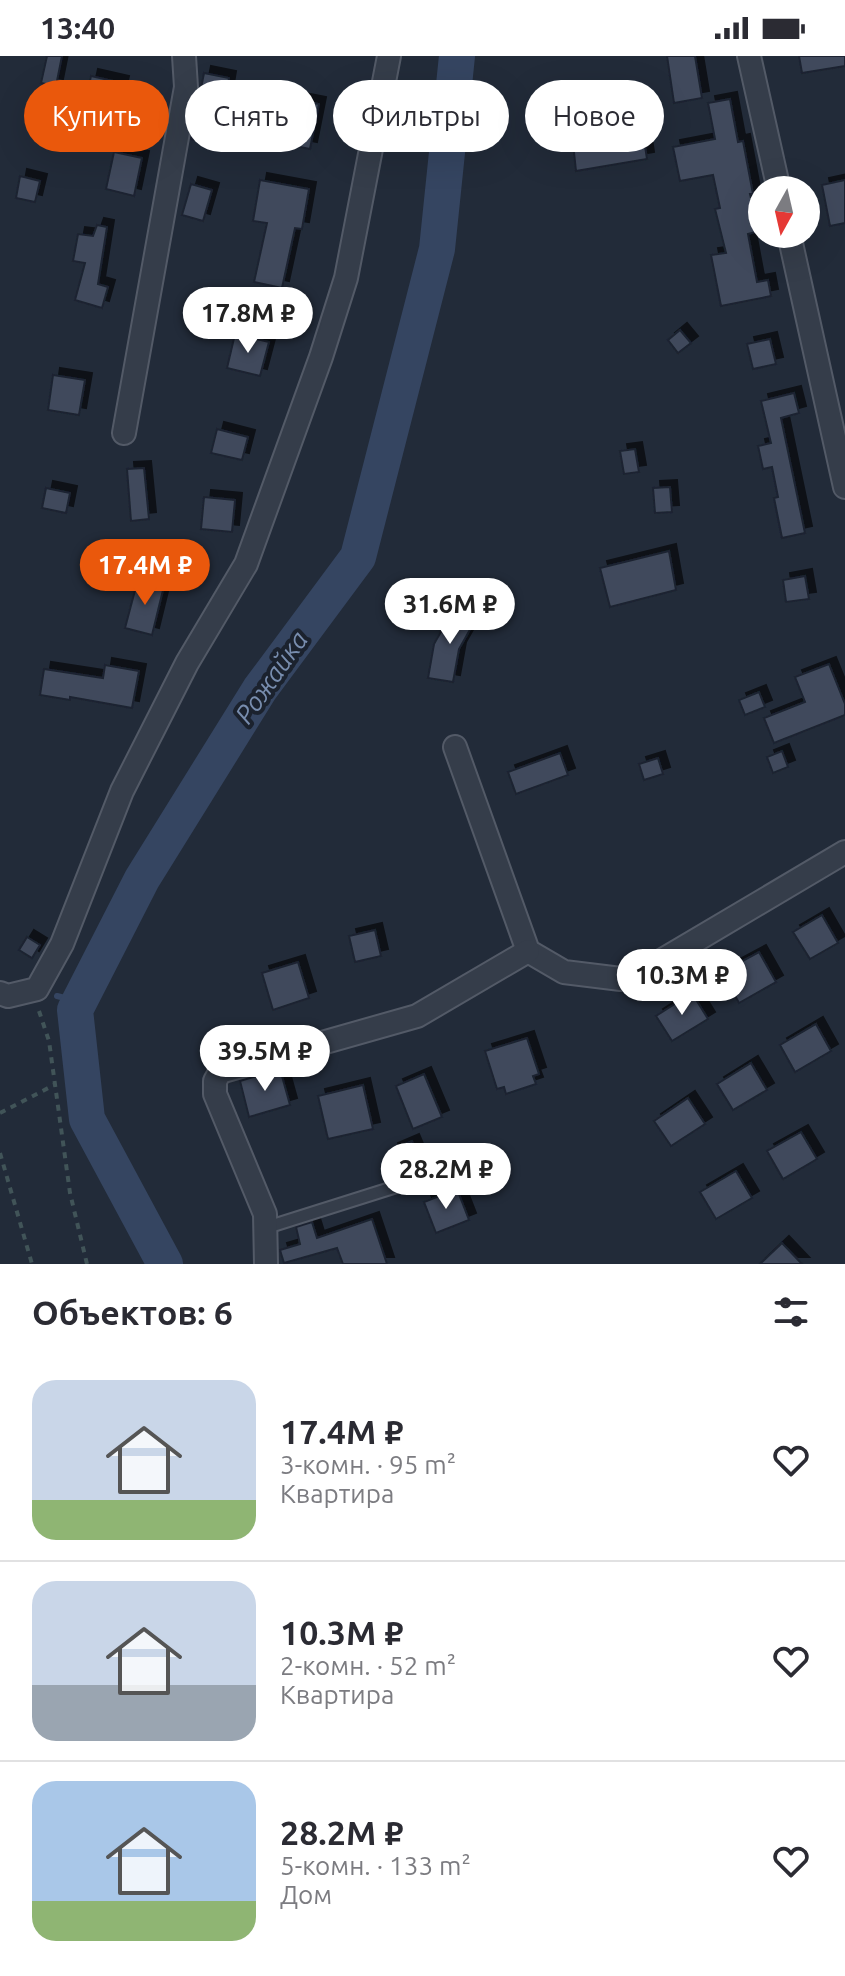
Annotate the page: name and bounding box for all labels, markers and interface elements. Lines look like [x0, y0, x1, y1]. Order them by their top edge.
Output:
text: 13:40 [40, 11, 115, 45]
chip: Купить [24, 80, 169, 152]
chip: Снять [185, 80, 317, 152]
chip: Фильтры [333, 80, 509, 152]
chip: Новое [525, 80, 664, 152]
north arrow [748, 176, 820, 248]
map controls [748, 176, 820, 248]
pin: 17.8M ₽ [174, 287, 322, 355]
text: 17.8M ₽ [201, 298, 295, 327]
pin: 17.4M ₽ [71, 539, 219, 607]
text: 17.4M ₽ [98, 550, 192, 579]
pin: 31.6M ₽ [376, 578, 524, 646]
text: 31.6M ₽ [403, 589, 497, 618]
water label: Рожайка [229, 625, 313, 729]
pin: 10.3M ₽ [608, 949, 756, 1017]
text: 10.3M ₽ [635, 960, 729, 989]
pin: 39.5M ₽ [191, 1025, 339, 1093]
text: 39.5M ₽ [218, 1036, 312, 1065]
pin: 28.2M ₽ [372, 1143, 520, 1211]
text: 28.2M ₽ [399, 1154, 493, 1183]
icon: filters [769, 1290, 813, 1334]
text: Объектов: 6 [32, 1293, 233, 1331]
icon: home [96, 1412, 192, 1508]
text: 17.4M ₽ [280, 1412, 403, 1450]
icon: heart [769, 1438, 813, 1482]
text: 3-комн. · 95 m² [280, 1450, 456, 1479]
text: Квартира [280, 1479, 394, 1508]
icon: home [96, 1613, 192, 1709]
text: 10.3M ₽ [280, 1613, 403, 1651]
icon: heart [769, 1639, 813, 1683]
text: 2-комн. · 52 m² [280, 1651, 456, 1680]
text: Квартира [280, 1680, 394, 1709]
icon: home [96, 1813, 192, 1909]
text: 28.2M ₽ [280, 1813, 403, 1851]
icon: heart [769, 1839, 813, 1883]
text: 5-комн. · 133 m² [280, 1851, 471, 1880]
text: Дом [280, 1880, 332, 1909]

